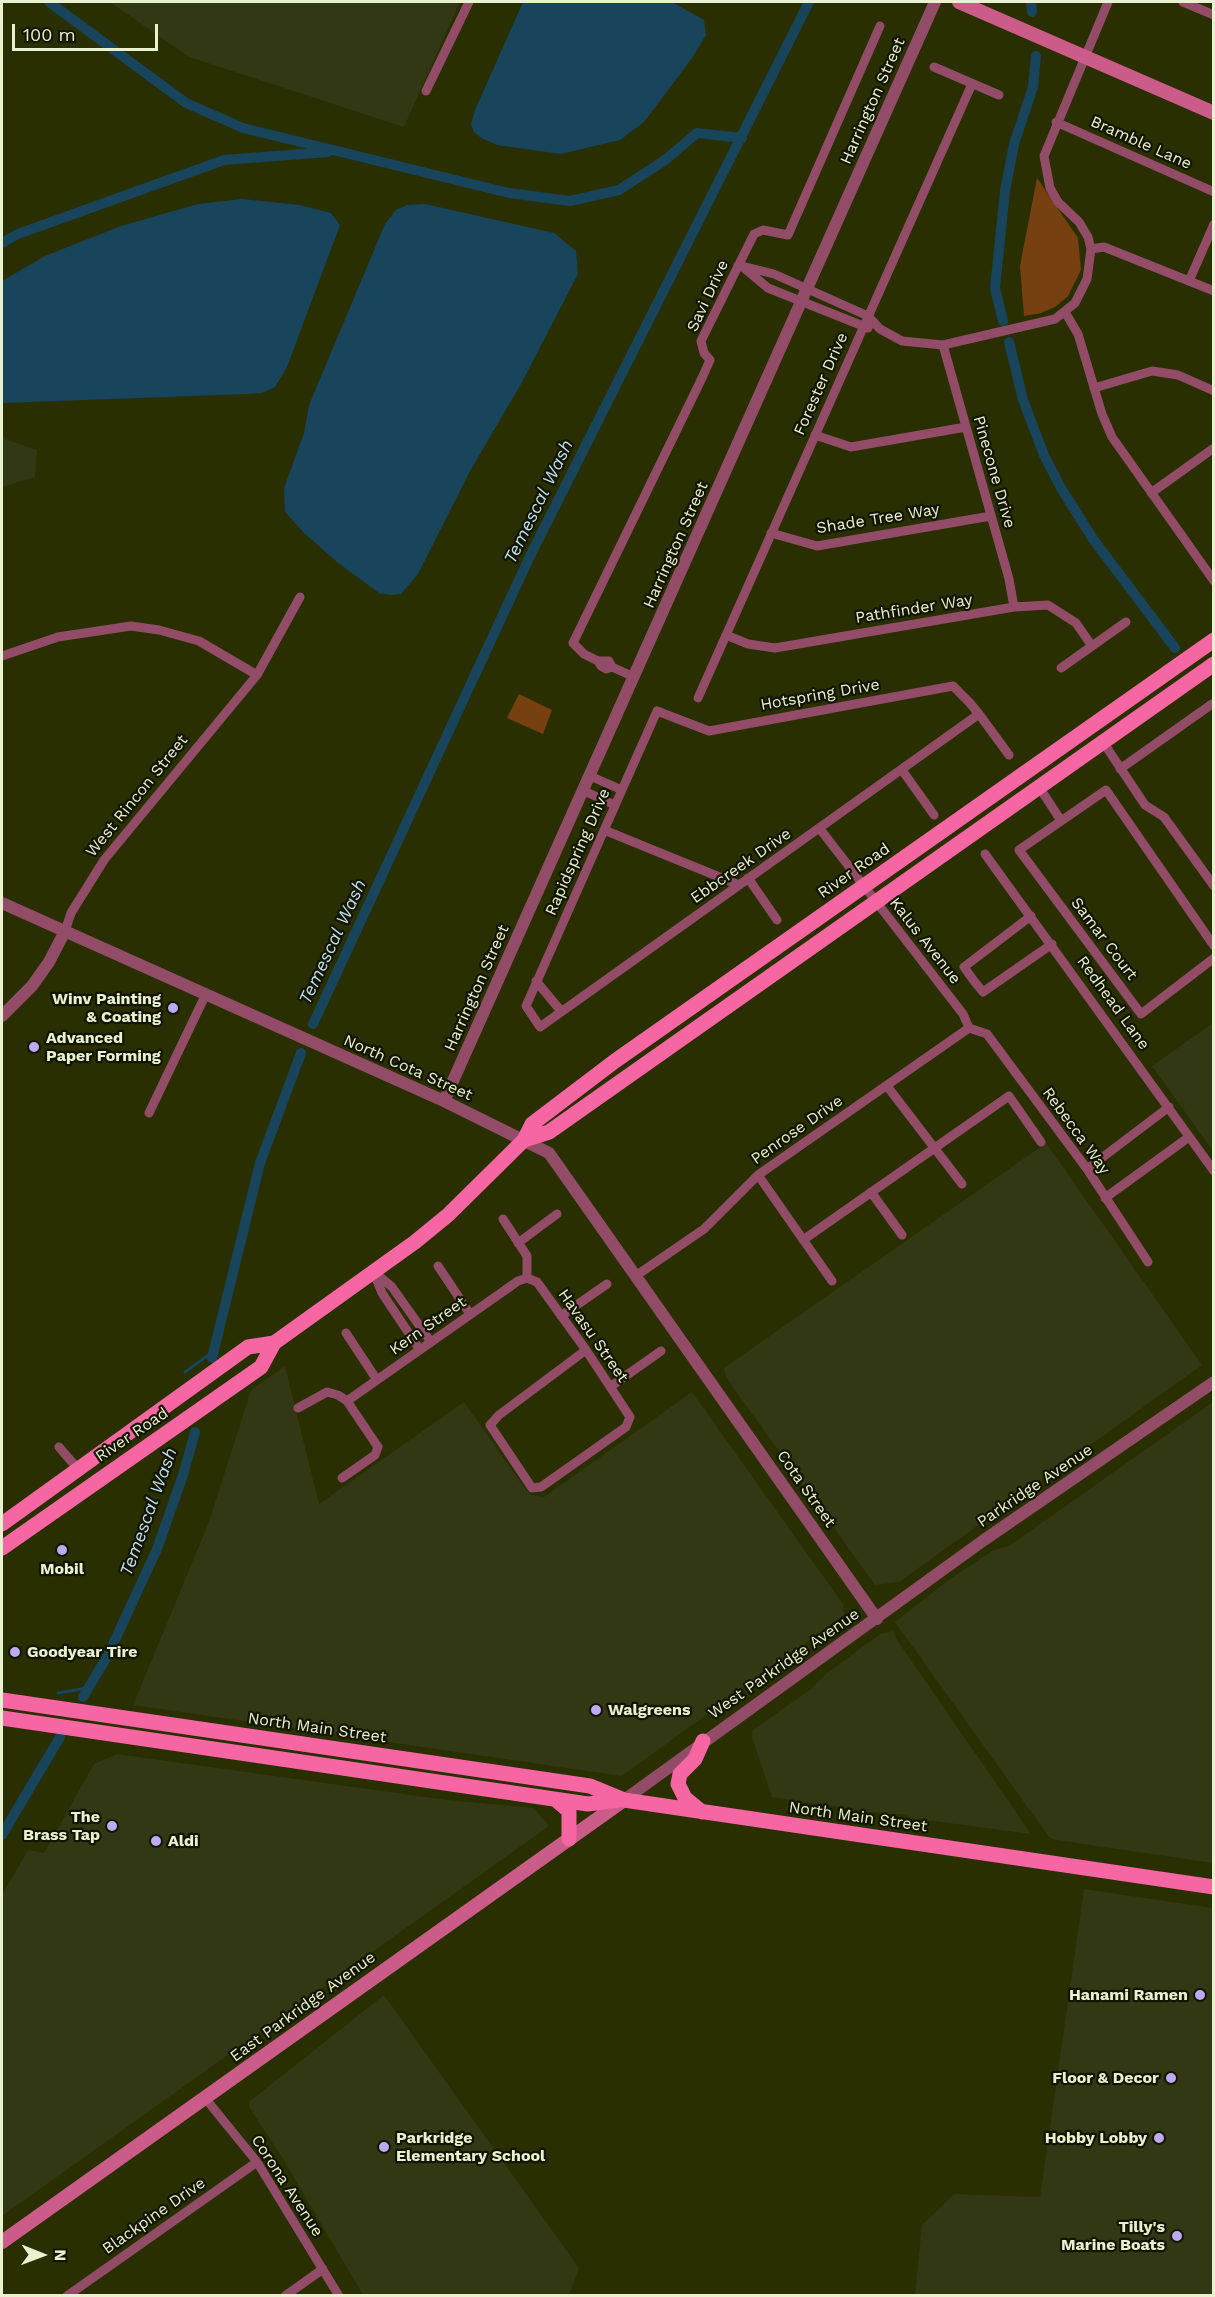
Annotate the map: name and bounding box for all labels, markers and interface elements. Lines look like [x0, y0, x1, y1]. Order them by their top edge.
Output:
scale bar [15, 12, 160, 50]
text: 100 m [23, 24, 76, 45]
street label: Harrington Street [837, 35, 909, 167]
street label: Bramble Lane [1088, 112, 1194, 174]
street label: Savi Drive [683, 257, 733, 335]
street label: Forester Drive [790, 330, 852, 438]
street label: Pinecone Drive [969, 414, 1019, 530]
water label: Temescal Wash [500, 437, 578, 567]
street label: Harrington Street [640, 479, 712, 611]
street label: Shade Tree Way [815, 500, 941, 538]
street label: Pathfinder Way [854, 590, 974, 628]
street label: Hotspring Drive [759, 675, 881, 715]
street label: West Rincon Street [82, 731, 192, 861]
street label: Rapidspring Drive [541, 786, 615, 918]
street label: Ebbcreek Drive [687, 824, 795, 908]
street label: River Road [814, 839, 894, 903]
water label: Temescal Wash [295, 876, 371, 1008]
street label: Kalus Avenue [885, 894, 965, 988]
street label: Samar Court [1067, 894, 1141, 984]
street label: Harrington Street [441, 922, 513, 1054]
street label: Redhead Lane [1073, 952, 1153, 1054]
place label: Winv Painting & Coating [52, 989, 161, 1027]
marker: Winv Painting & Coating [166, 1001, 180, 1015]
place label: Advanced Paper Forming [46, 1028, 161, 1066]
street label: North Cota Street [341, 1031, 475, 1105]
marker: Advanced Paper Forming [27, 1040, 41, 1054]
street label: Rebecca Way [1038, 1084, 1114, 1178]
street label: Penrose Drive [747, 1091, 847, 1169]
street label: Havasu Street [554, 1286, 632, 1386]
street label: Kern Street [386, 1293, 470, 1359]
street label: River Road [92, 1404, 172, 1466]
street label: Parkridge Avenue [974, 1440, 1096, 1532]
water label: Temescal Wash [116, 1445, 182, 1579]
street label: Cota Street [772, 1447, 840, 1531]
marker: Mobil [55, 1543, 69, 1557]
place label: Mobil [40, 1559, 84, 1579]
street label: West Parkridge Avenue [705, 1605, 863, 1723]
place label: Goodyear Tire [27, 1642, 138, 1662]
marker: Goodyear Tire [8, 1645, 22, 1659]
place label: Walgreens [608, 1700, 691, 1720]
marker: Walgreens [589, 1703, 603, 1717]
street label: North Main Street [246, 1709, 388, 1747]
street label: North Main Street [787, 1798, 929, 1836]
place label: The Brass Tap [23, 1807, 100, 1845]
marker: The Brass Tap [105, 1819, 119, 1833]
place label: Aldi [168, 1831, 199, 1851]
marker: Aldi [149, 1834, 163, 1848]
street label: East Parkridge Avenue [227, 1948, 379, 2066]
place label: Hanami Ramen [1069, 1985, 1188, 2005]
marker: Hanami Ramen [1193, 1988, 1207, 2002]
place label: Floor & Decor [1052, 2068, 1159, 2088]
marker: Floor & Decor [1164, 2071, 1178, 2085]
place label: Parkridge Elementary School [396, 2128, 545, 2166]
place label: Hobby Lobby [1045, 2128, 1147, 2148]
marker: Hobby Lobby [1152, 2131, 1166, 2145]
street label: Corona Avenue [247, 2132, 327, 2240]
marker: Parkridge Elementary School [377, 2140, 391, 2154]
street label: Blackpine Drive [99, 2173, 209, 2259]
place label: Tilly's Marine Boats [1061, 2217, 1165, 2255]
north arrow [12, 2225, 72, 2285]
marker: Tilly's Marine Boats [1170, 2229, 1184, 2243]
text: N [51, 2249, 70, 2261]

